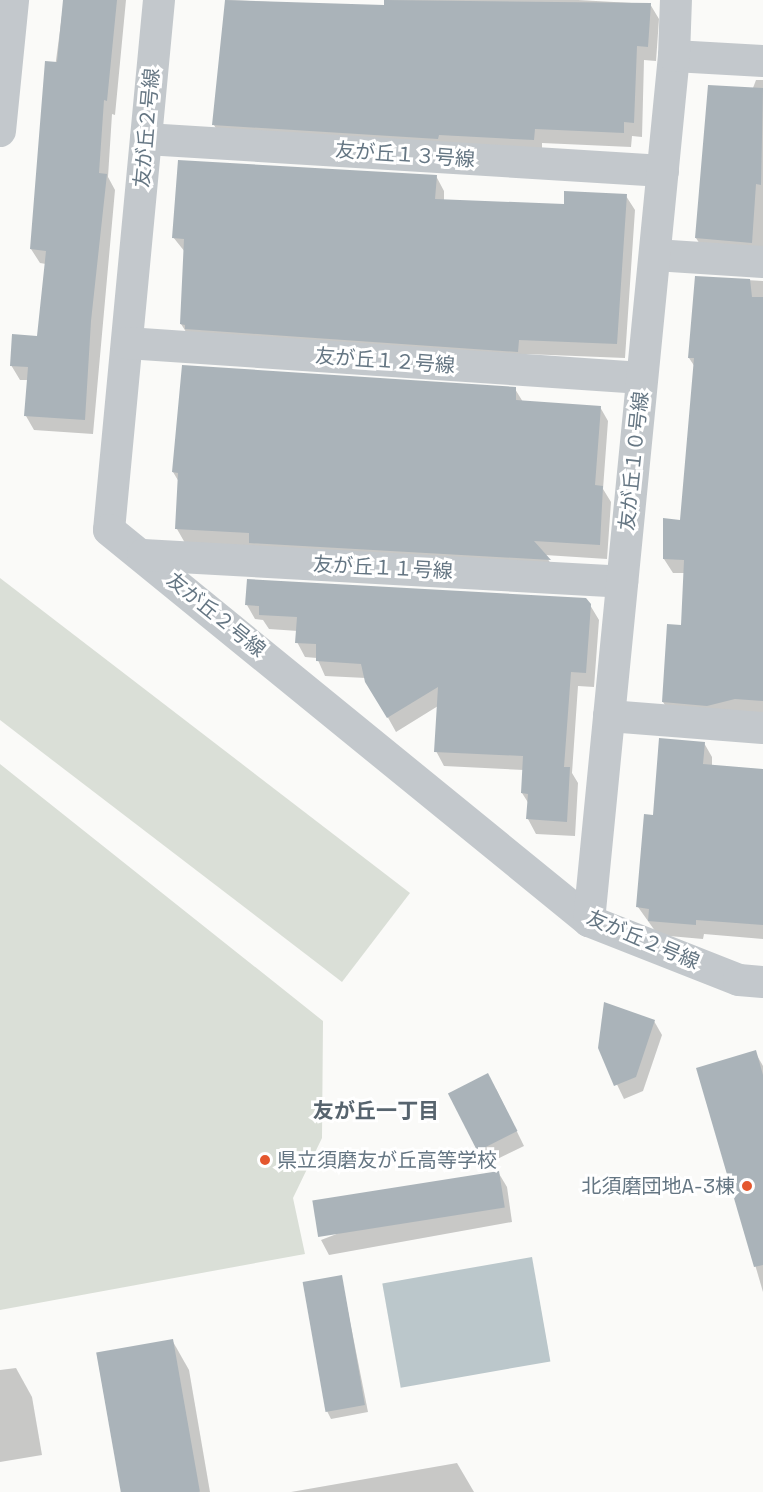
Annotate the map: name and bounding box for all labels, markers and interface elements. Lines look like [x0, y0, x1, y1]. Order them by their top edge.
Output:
street label: 友が丘２号線 [130, 67, 164, 189]
street label: 友が丘１３号線 [334, 138, 476, 172]
street label: 友が丘１２号線 [314, 344, 456, 378]
street label: 友が丘１０号線 [615, 390, 653, 532]
street label: 友が丘１１号線 [312, 552, 454, 584]
street label: 友が丘２号線 [162, 568, 270, 662]
street label: 友が丘２号線 [583, 906, 703, 974]
district label: 友が丘一丁目 [313, 1098, 439, 1124]
place label: 県立須磨友が丘高等学校 [277, 1148, 497, 1172]
marker: 県立須磨友が丘高等学校 [258, 1153, 272, 1167]
place label: 北須磨団地A-3棟 [581, 1174, 735, 1198]
marker: 北須磨団地A-3棟 [740, 1179, 754, 1193]

